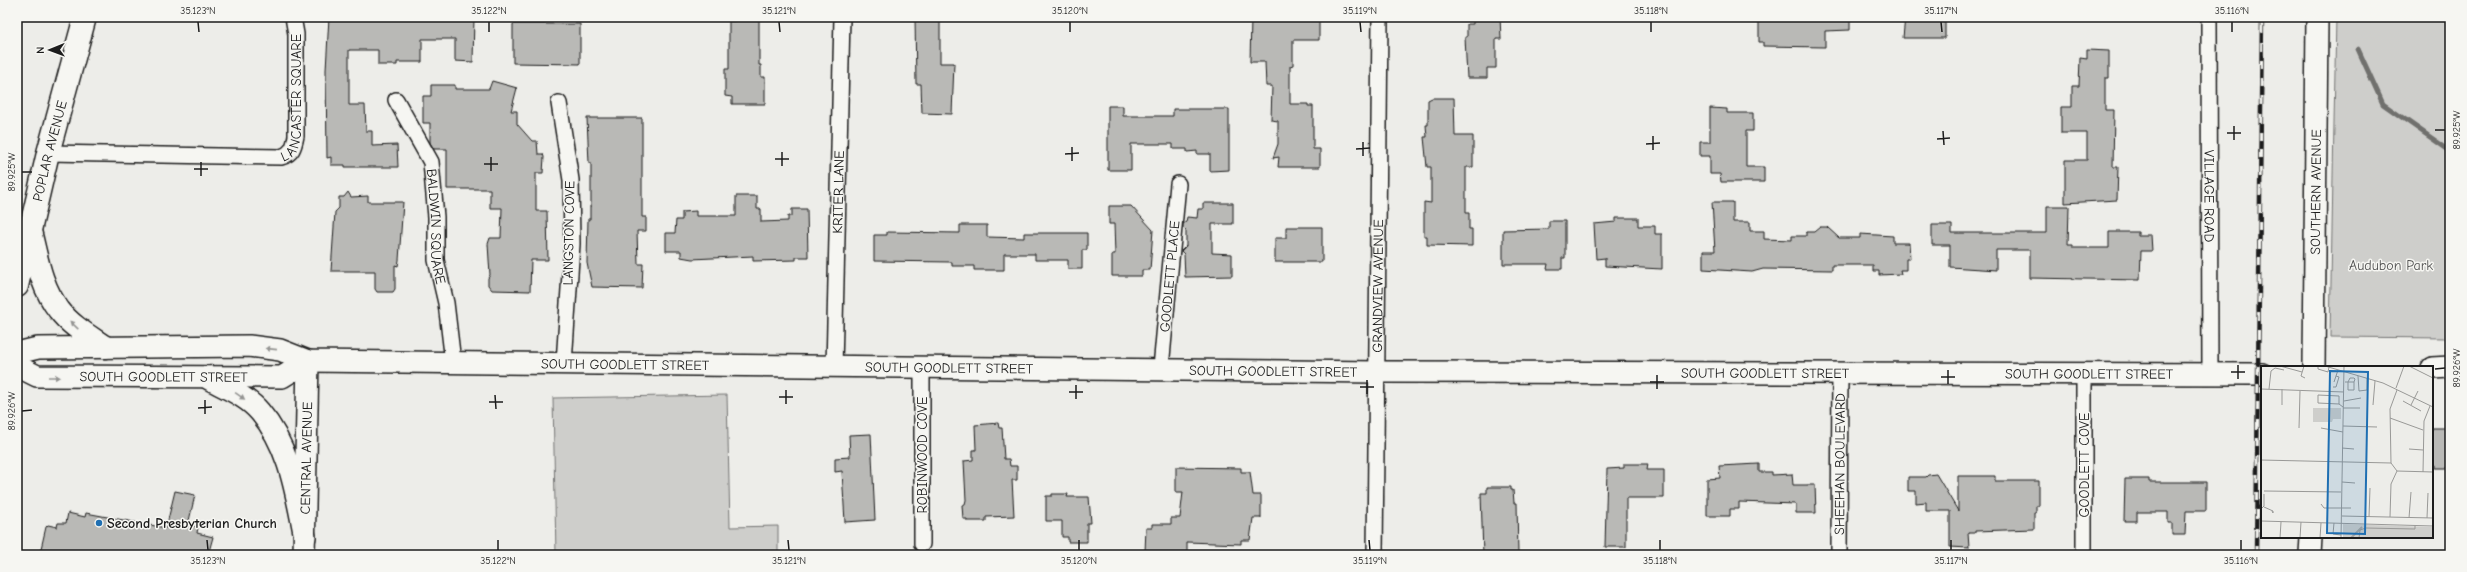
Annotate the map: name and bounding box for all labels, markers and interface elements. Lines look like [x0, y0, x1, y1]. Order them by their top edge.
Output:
text: 35.123°N [180, 5, 216, 17]
text: 35.122°N [471, 5, 507, 17]
text: 35.121°N [762, 5, 796, 17]
text: 35.120°N [1052, 5, 1088, 17]
text: 35.119°N [1343, 5, 1377, 17]
text: 35.118°N [1634, 5, 1668, 17]
text: 35.117°N [1924, 5, 1958, 17]
text: 35.116°N [2215, 5, 2249, 17]
north arrow [30, 30, 70, 70]
street label: LANCASTER SQUARE [278, 34, 305, 165]
text: N [34, 46, 47, 54]
street label: POPLAR AVENUE [28, 98, 70, 203]
text: 89.925°W [2451, 110, 2463, 150]
street label: SOUTHERN AVENUE [2306, 129, 2325, 255]
street label: KRITER LANE [829, 150, 847, 234]
street label: VILLAGE ROAD [2201, 150, 2218, 243]
text: 89.925°W [6, 152, 18, 192]
street label: BALDWIN SQUARE [423, 168, 450, 286]
street label: LANGSTON COVE [560, 180, 578, 286]
street label: GRANDVIEW AVENUE [1368, 219, 1387, 353]
street label: GOODLETT PLACE [1156, 220, 1183, 333]
park label: Audubon Park [2349, 257, 2433, 274]
one-way arrow [68, 320, 79, 329]
one-way arrow [265, 345, 277, 352]
text: 89.926°W [2451, 348, 2463, 388]
street label: SOUTH GOODLETT STREET [541, 355, 710, 374]
street label: SOUTH GOODLETT STREET [865, 358, 1034, 377]
street label: SOUTH GOODLETT STREET [1189, 362, 1358, 380]
street label: SOUTH GOODLETT STREET [1681, 364, 1850, 382]
street label: SOUTH GOODLETT STREET [2005, 365, 2174, 382]
inset map [2261, 366, 2433, 538]
street label: SOUTH GOODLETT STREET [80, 368, 248, 385]
one-way arrow [48, 374, 61, 380]
text: 89.926°W [6, 391, 18, 431]
one-way arrow [234, 392, 245, 400]
street label: SHEEHAN BOULEVARD [1831, 393, 1848, 535]
street label: ROBINWOOD COVE [914, 396, 931, 514]
street label: CENTRAL AVENUE [296, 402, 316, 515]
street label: GOODLETT COVE [2076, 412, 2093, 518]
place label: Second Presbyterian Church [107, 515, 277, 532]
marker: Second Presbyterian Church [94, 518, 104, 528]
text: 35.123°N [190, 555, 226, 567]
text: 35.122°N [480, 555, 516, 567]
text: 35.121°N [772, 555, 806, 567]
text: 35.120°N [1061, 555, 1097, 567]
text: 35.119°N [1353, 555, 1387, 567]
text: 35.118°N [1643, 555, 1677, 567]
text: 35.117°N [1934, 555, 1968, 567]
text: 35.116°N [2224, 555, 2258, 567]

